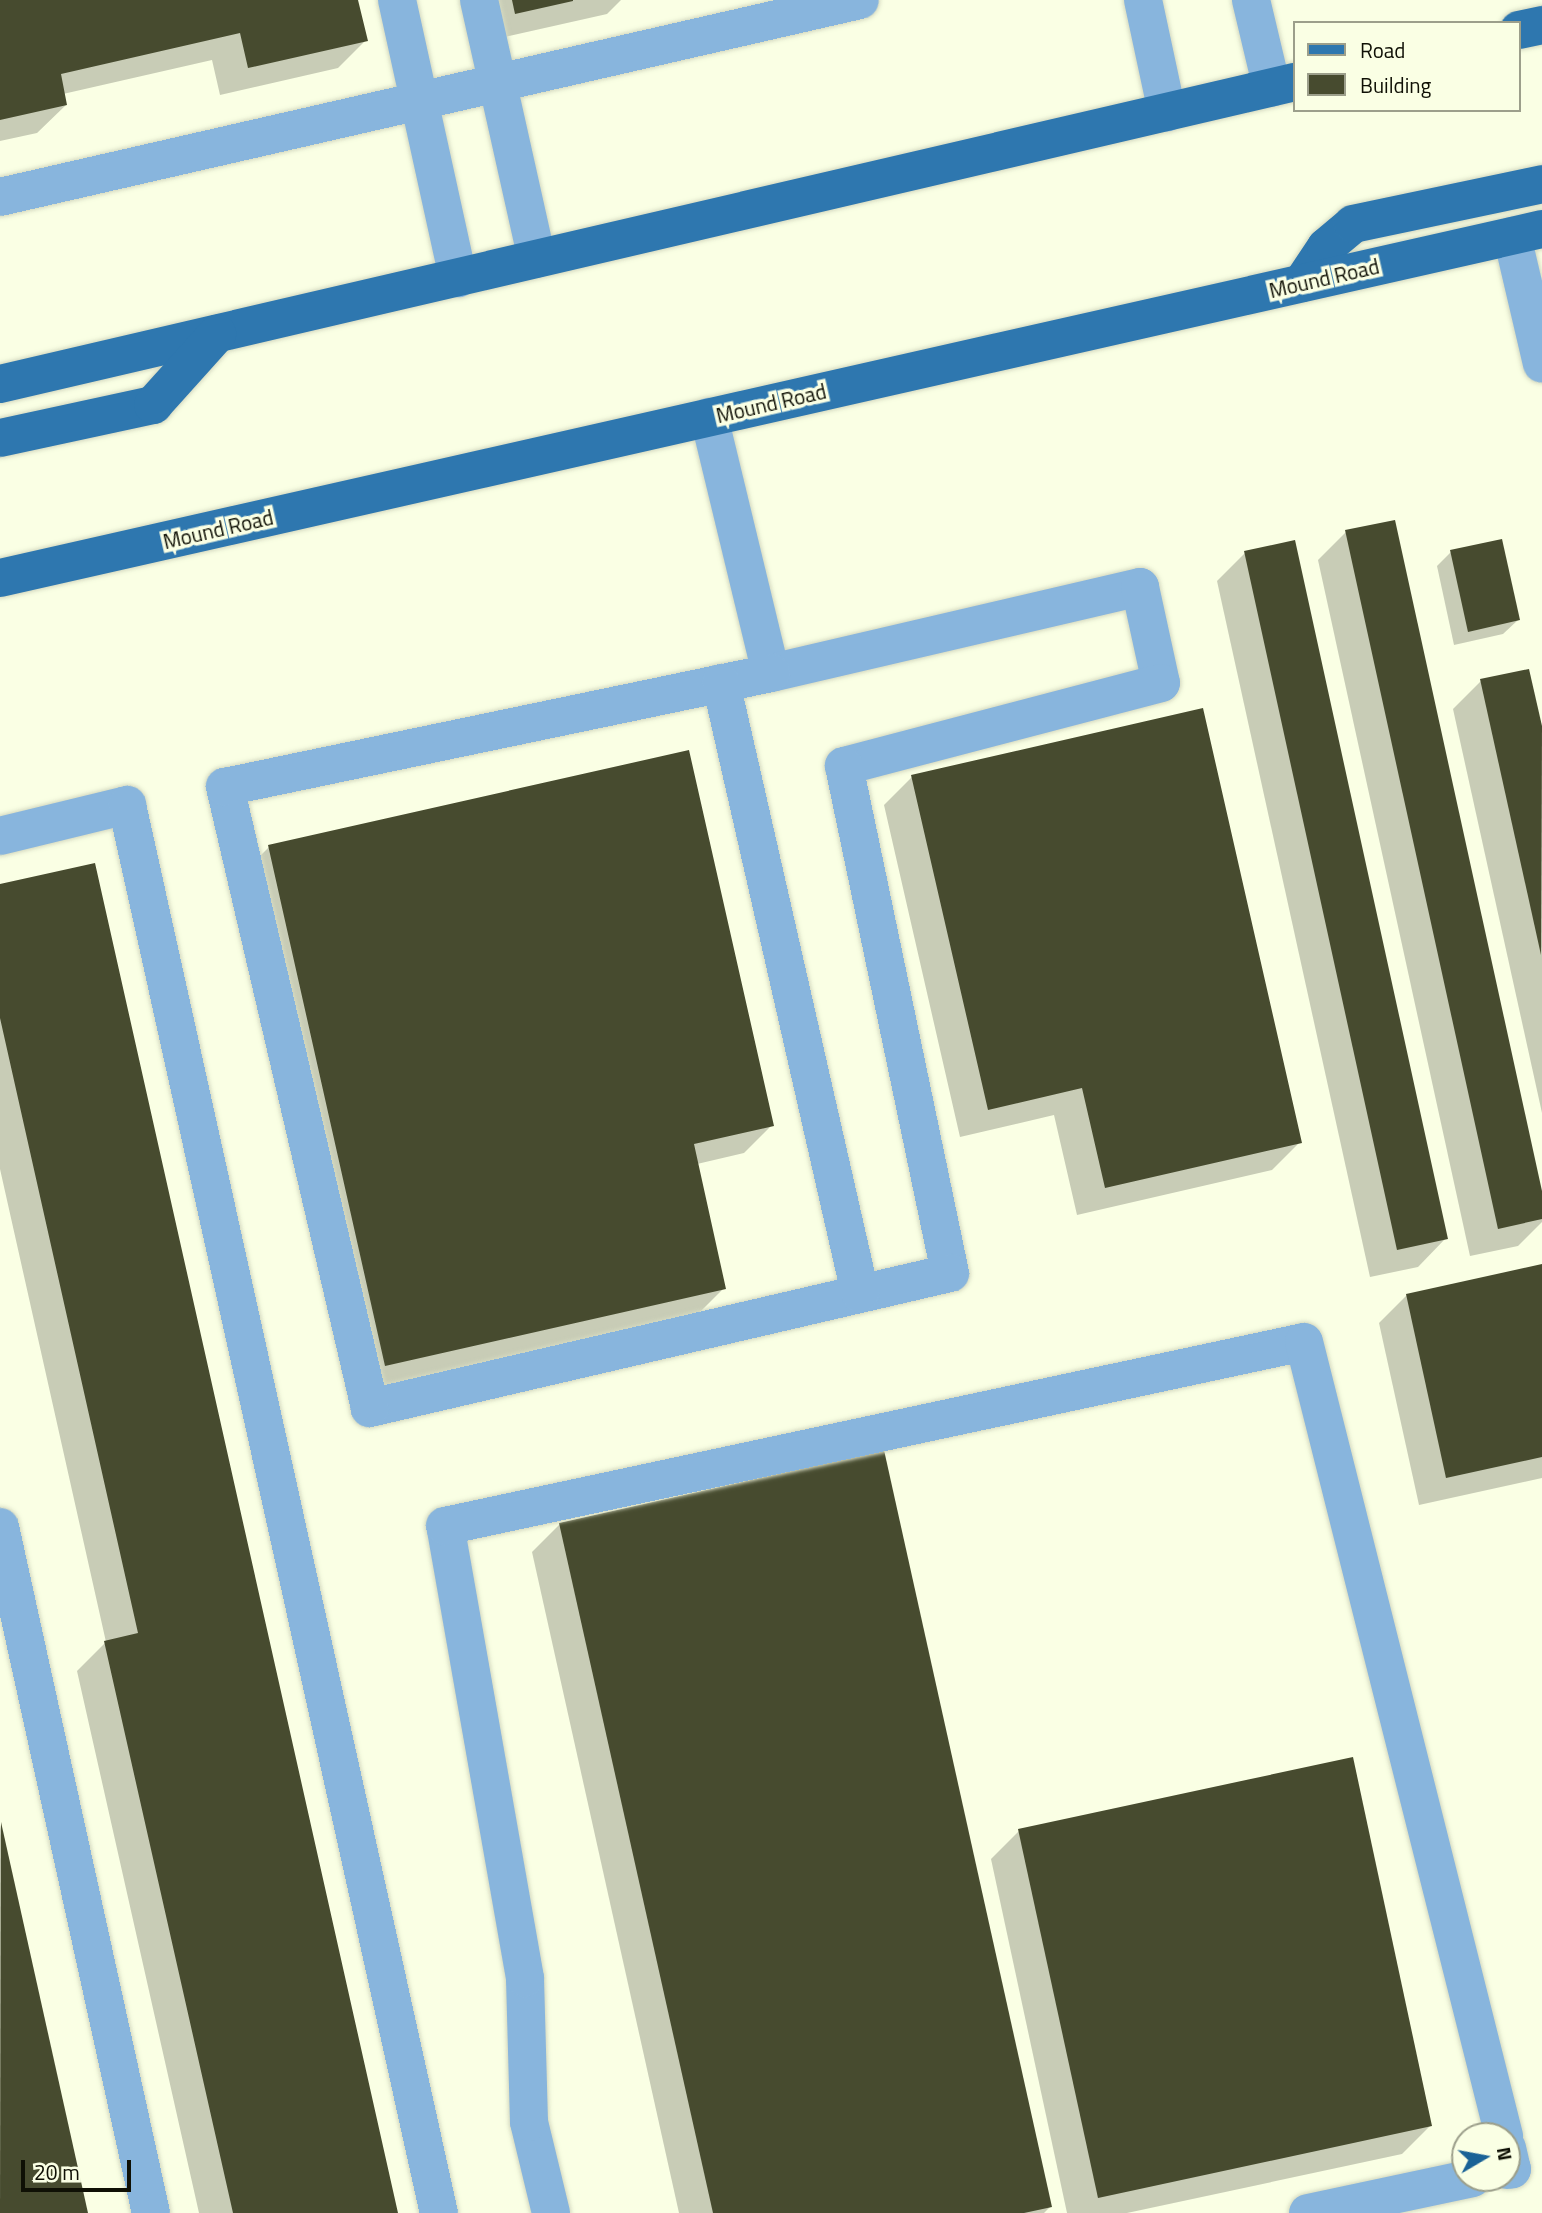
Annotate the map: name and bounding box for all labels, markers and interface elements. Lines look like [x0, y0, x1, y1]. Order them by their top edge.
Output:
legend [1294, 21, 1521, 112]
text: Road [1360, 34, 1405, 66]
text: Building [1360, 69, 1431, 101]
street label: Mound Road [1266, 253, 1382, 303]
street label: Mound Road [713, 378, 829, 428]
street label: Mound Road [160, 504, 276, 554]
north arrow [1451, 2122, 1521, 2192]
text: N [1490, 2145, 1521, 2163]
scale bar [24, 2146, 135, 2190]
text: 20 m [34, 2156, 80, 2188]

